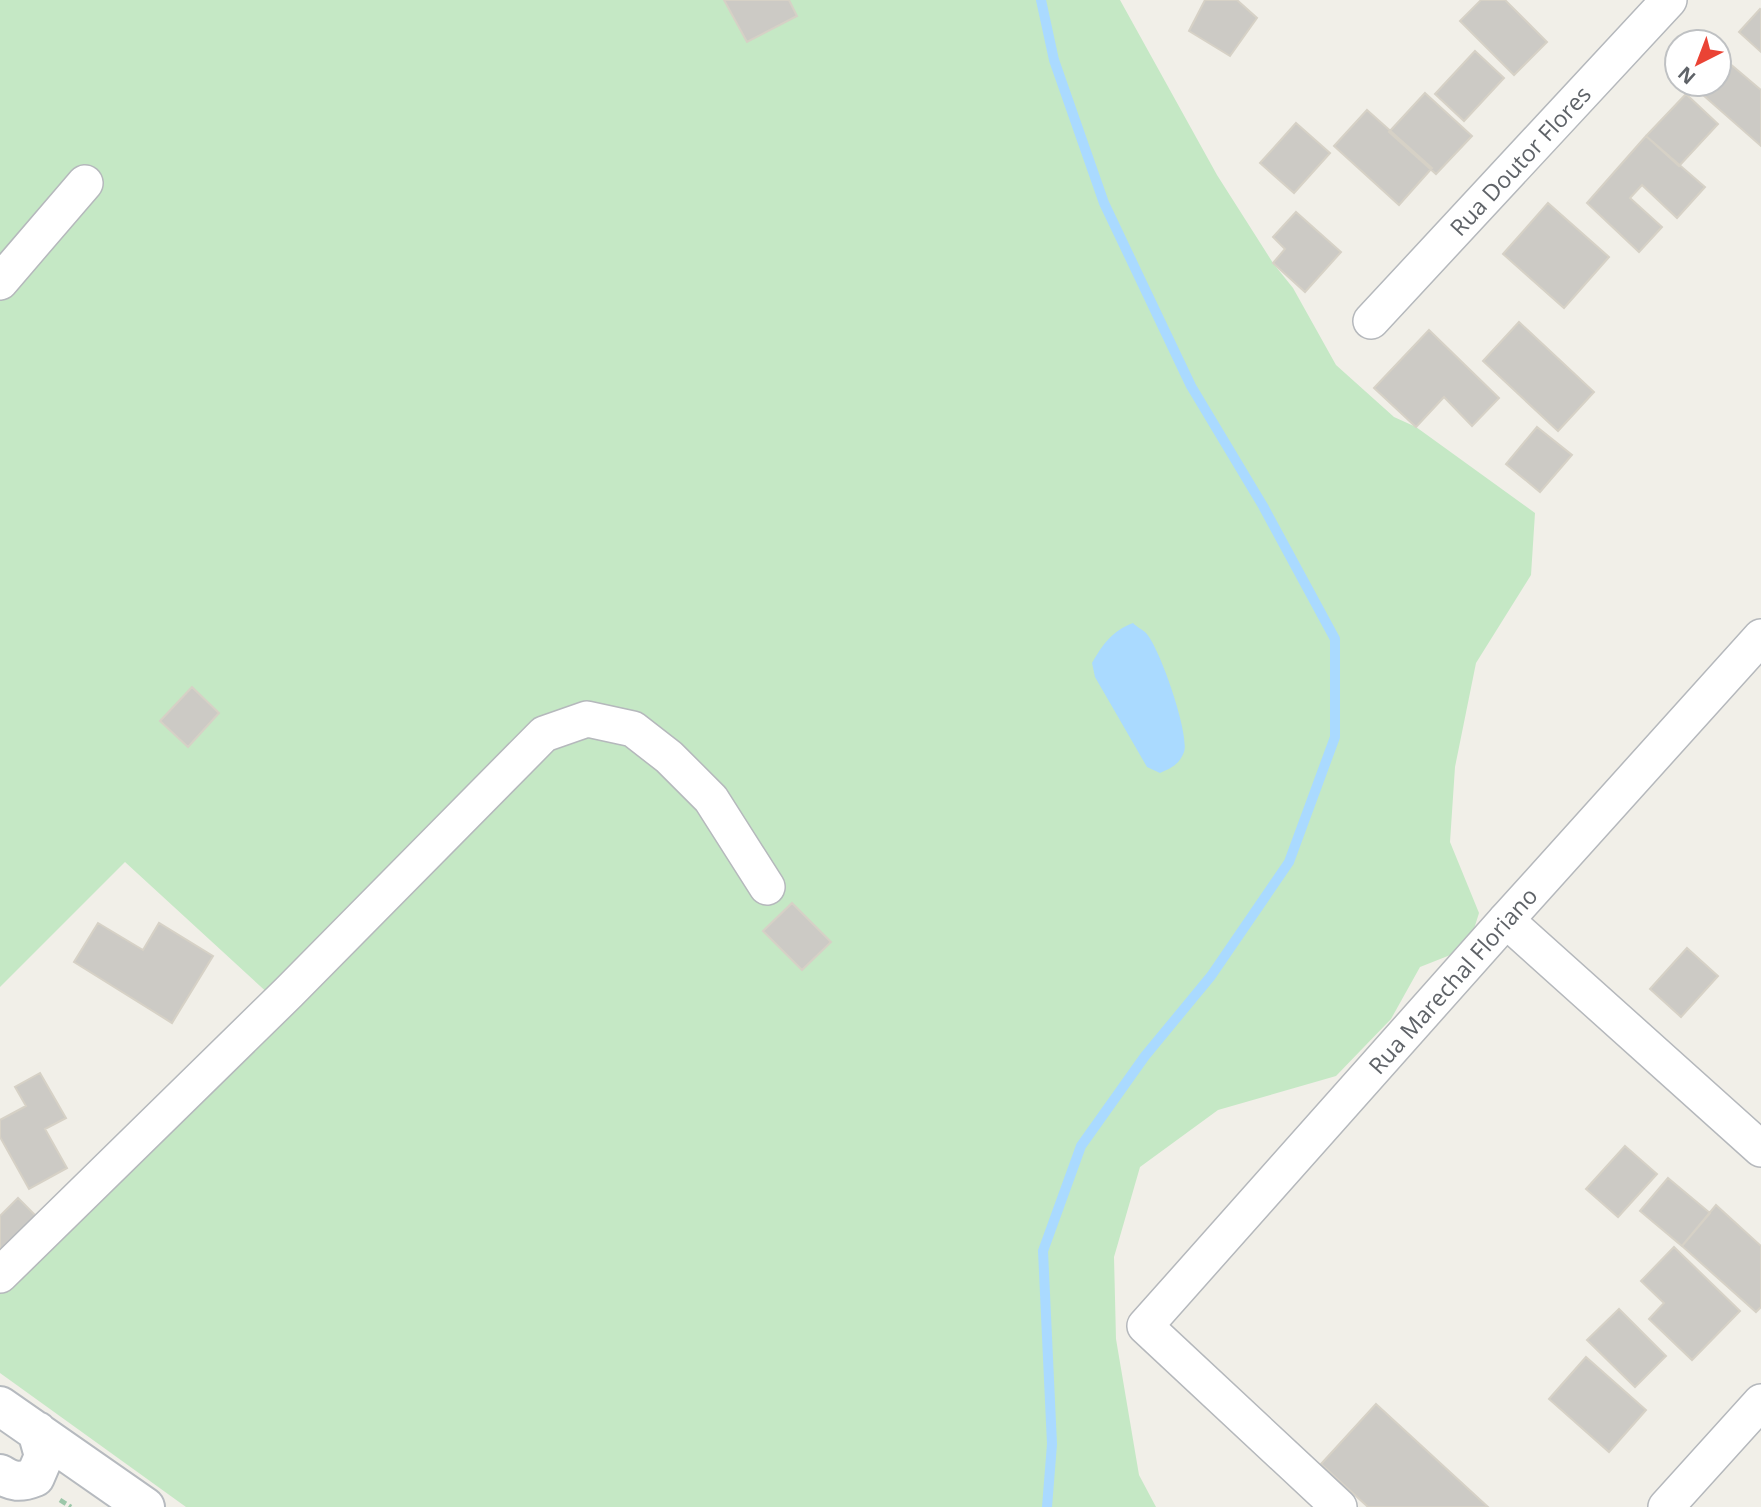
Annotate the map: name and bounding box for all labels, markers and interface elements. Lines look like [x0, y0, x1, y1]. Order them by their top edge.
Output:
north arrow [1663, 28, 1733, 98]
text: N [1672, 61, 1701, 90]
street label: Rua Doutor Flores [1442, 79, 1598, 242]
street label: Rua Marechal Floriano [1361, 880, 1544, 1081]

